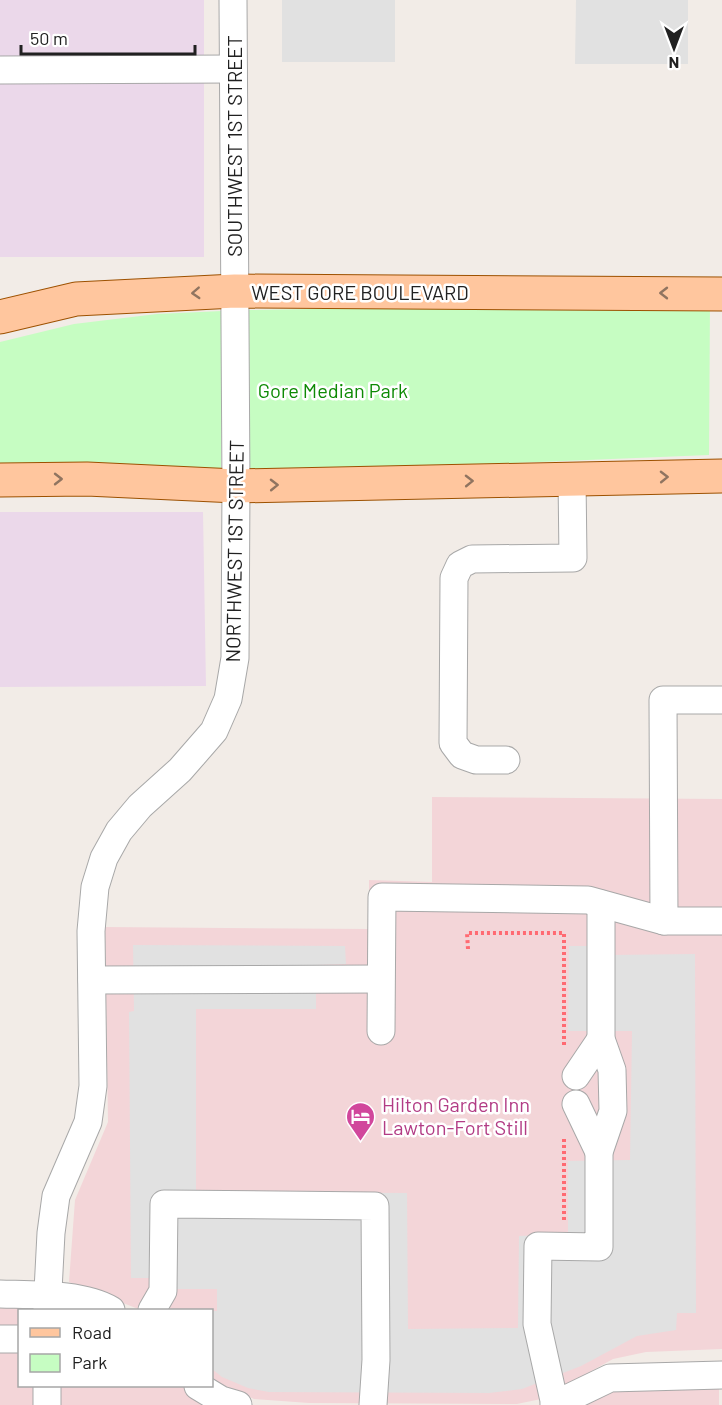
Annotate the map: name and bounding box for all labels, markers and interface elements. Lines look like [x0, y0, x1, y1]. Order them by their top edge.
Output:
scale bar [21, 18, 195, 56]
north arrow [644, 18, 704, 78]
text: 50 m [30, 27, 68, 49]
street label: SOUTHWEST 1ST STREET [222, 35, 246, 257]
text: N [669, 54, 679, 73]
street label: WEST GORE BOULEVARD [251, 280, 469, 304]
one-way arrow [191, 287, 200, 300]
one-way arrow [659, 287, 668, 299]
park label: Gore Median Park [258, 378, 408, 402]
street label: NORTHWEST 1ST STREET [220, 439, 248, 663]
one-way arrow [660, 471, 669, 483]
one-way arrow [54, 473, 63, 485]
one-way arrow [465, 475, 474, 487]
one-way arrow [270, 479, 279, 491]
place label: Hilton Garden Inn Lawton-Fort Still [382, 1092, 530, 1139]
hotel icon: Hilton Garden Inn Lawton-Fort Still [345, 1100, 377, 1142]
legend [18, 1309, 213, 1387]
text: Road [72, 1321, 112, 1343]
text: Park [72, 1351, 107, 1373]

